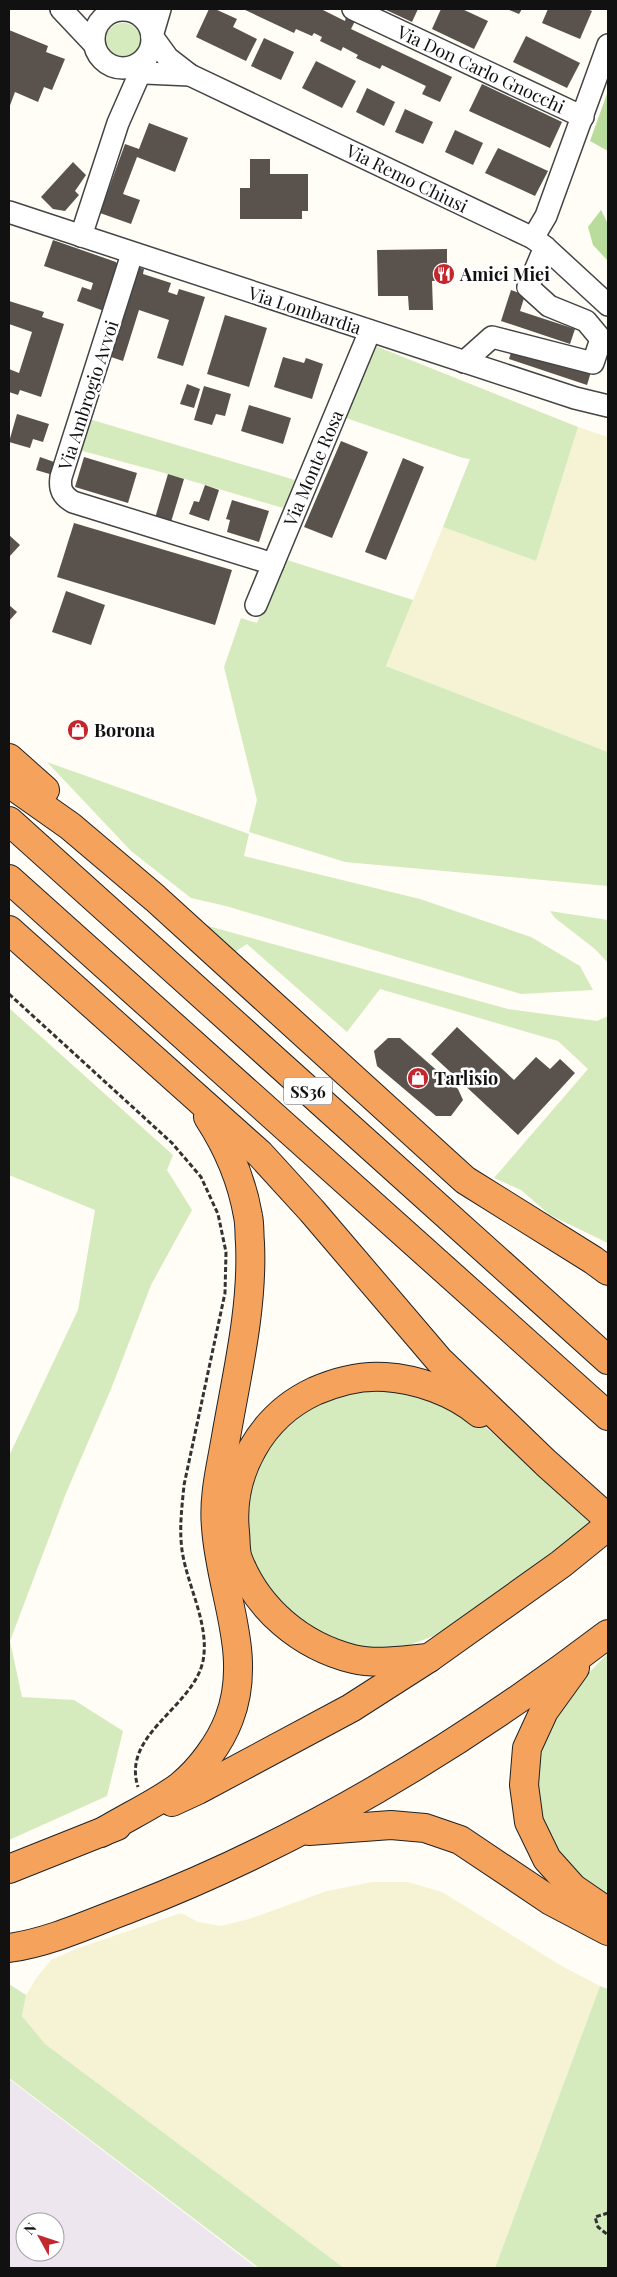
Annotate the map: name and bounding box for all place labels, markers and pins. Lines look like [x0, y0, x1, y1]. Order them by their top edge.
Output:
restaurant icon: Amici Miei [432, 262, 456, 286]
place label: Amici Miei [459, 262, 550, 286]
shop icon: Borona [66, 718, 90, 742]
place label: Borona [94, 718, 156, 742]
shop icon: Tarlisio [406, 1066, 430, 1090]
place label: Tarlisio [434, 1066, 498, 1090]

